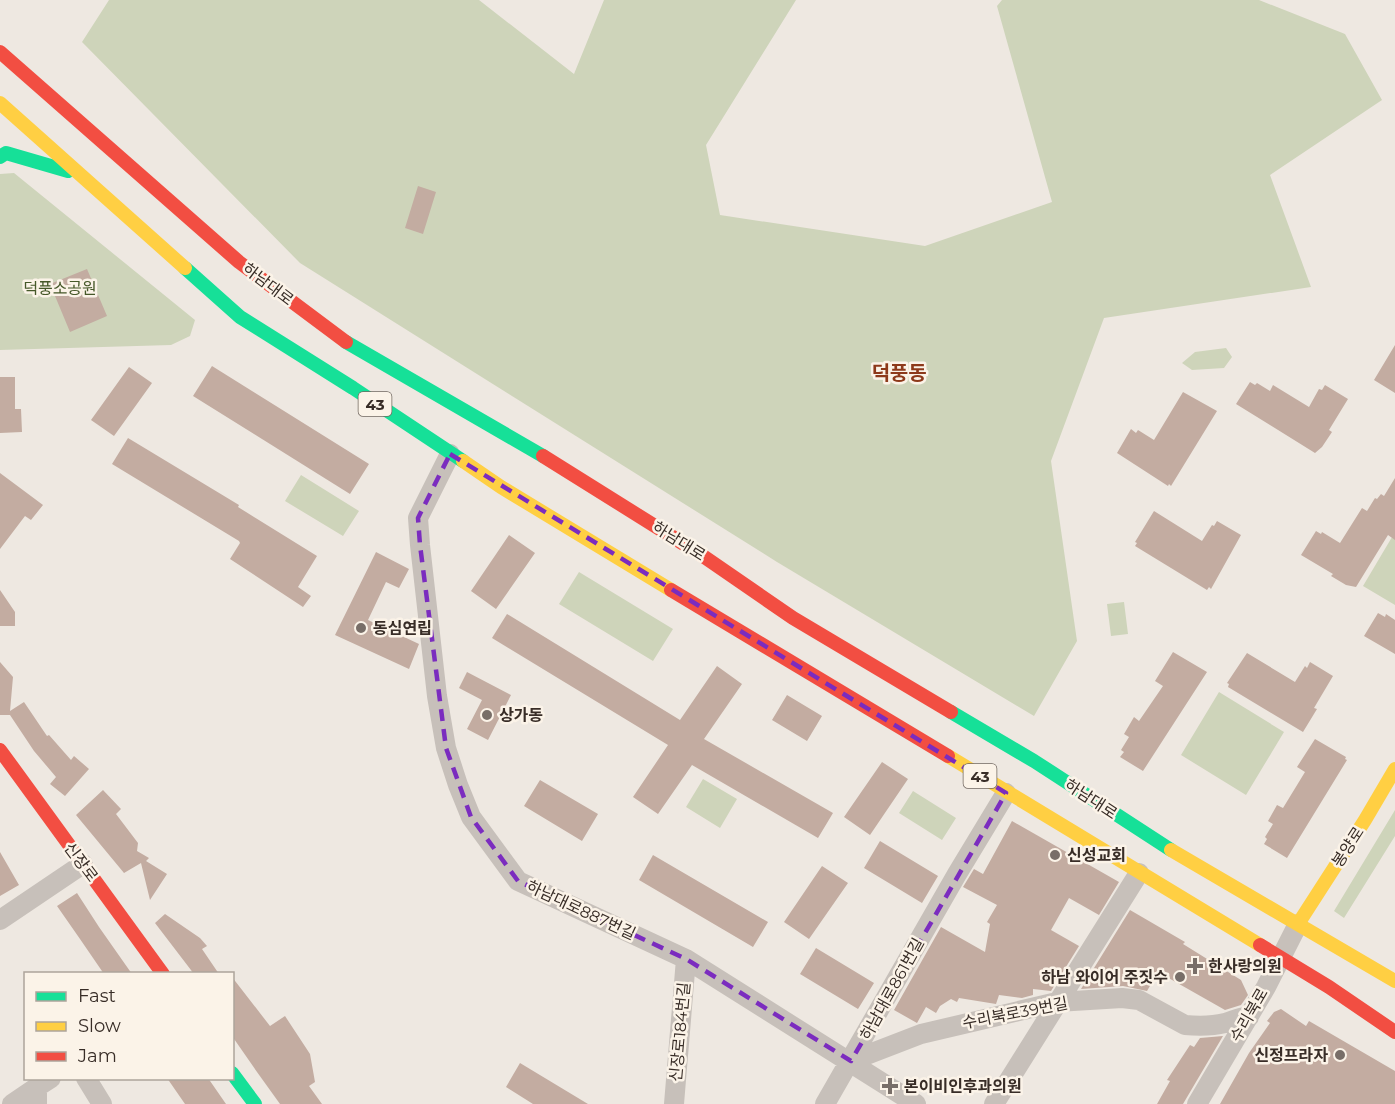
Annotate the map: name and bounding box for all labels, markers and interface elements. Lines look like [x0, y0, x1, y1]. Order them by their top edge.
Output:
street label: 하남대로 [239, 259, 297, 309]
park label: 덕풍소공원 [23, 279, 97, 298]
district label: 덕풍동 [871, 361, 927, 385]
road number: 43 [358, 392, 392, 416]
street label: 하남대로 [649, 517, 709, 565]
place label: 동심연립 [373, 619, 432, 638]
marker: 동심연립 [354, 621, 368, 635]
place label: 상가동 [499, 706, 543, 725]
marker: 상가동 [480, 708, 494, 722]
road number: 43 [964, 764, 996, 788]
street label: 하남대로 [1061, 775, 1121, 823]
street label: 봉양로 [1328, 823, 1368, 871]
street label: 신장로 [60, 839, 102, 886]
place label: 신성교회 [1067, 846, 1126, 865]
marker: 신성교회 [1048, 848, 1062, 862]
street label: 하남대로887번길 [523, 876, 639, 944]
street label: 하남대로861번길 [856, 935, 928, 1043]
marker: 한사랑의원 [1186, 957, 1204, 975]
place label: 한사랑의원 [1208, 957, 1282, 976]
place label: 하남 와이어 주짓수 [1041, 968, 1168, 987]
marker: 하남 와이어 주짓수 [1173, 970, 1187, 984]
legend [24, 972, 234, 1080]
street label: 신장로184번길 [666, 981, 694, 1083]
text: Fast [78, 985, 116, 1007]
street label: 수리북로 [1226, 985, 1272, 1045]
street label: 수리북로39번길 [961, 993, 1069, 1033]
text: Slow [78, 1015, 121, 1037]
text: Jam [77, 1045, 117, 1067]
place label: 신정프라자 [1254, 1046, 1328, 1065]
marker: 신정프라자 [1333, 1048, 1347, 1062]
marker: 본이비인후과의원 [881, 1077, 899, 1095]
place label: 본이비인후과의원 [904, 1077, 1022, 1096]

